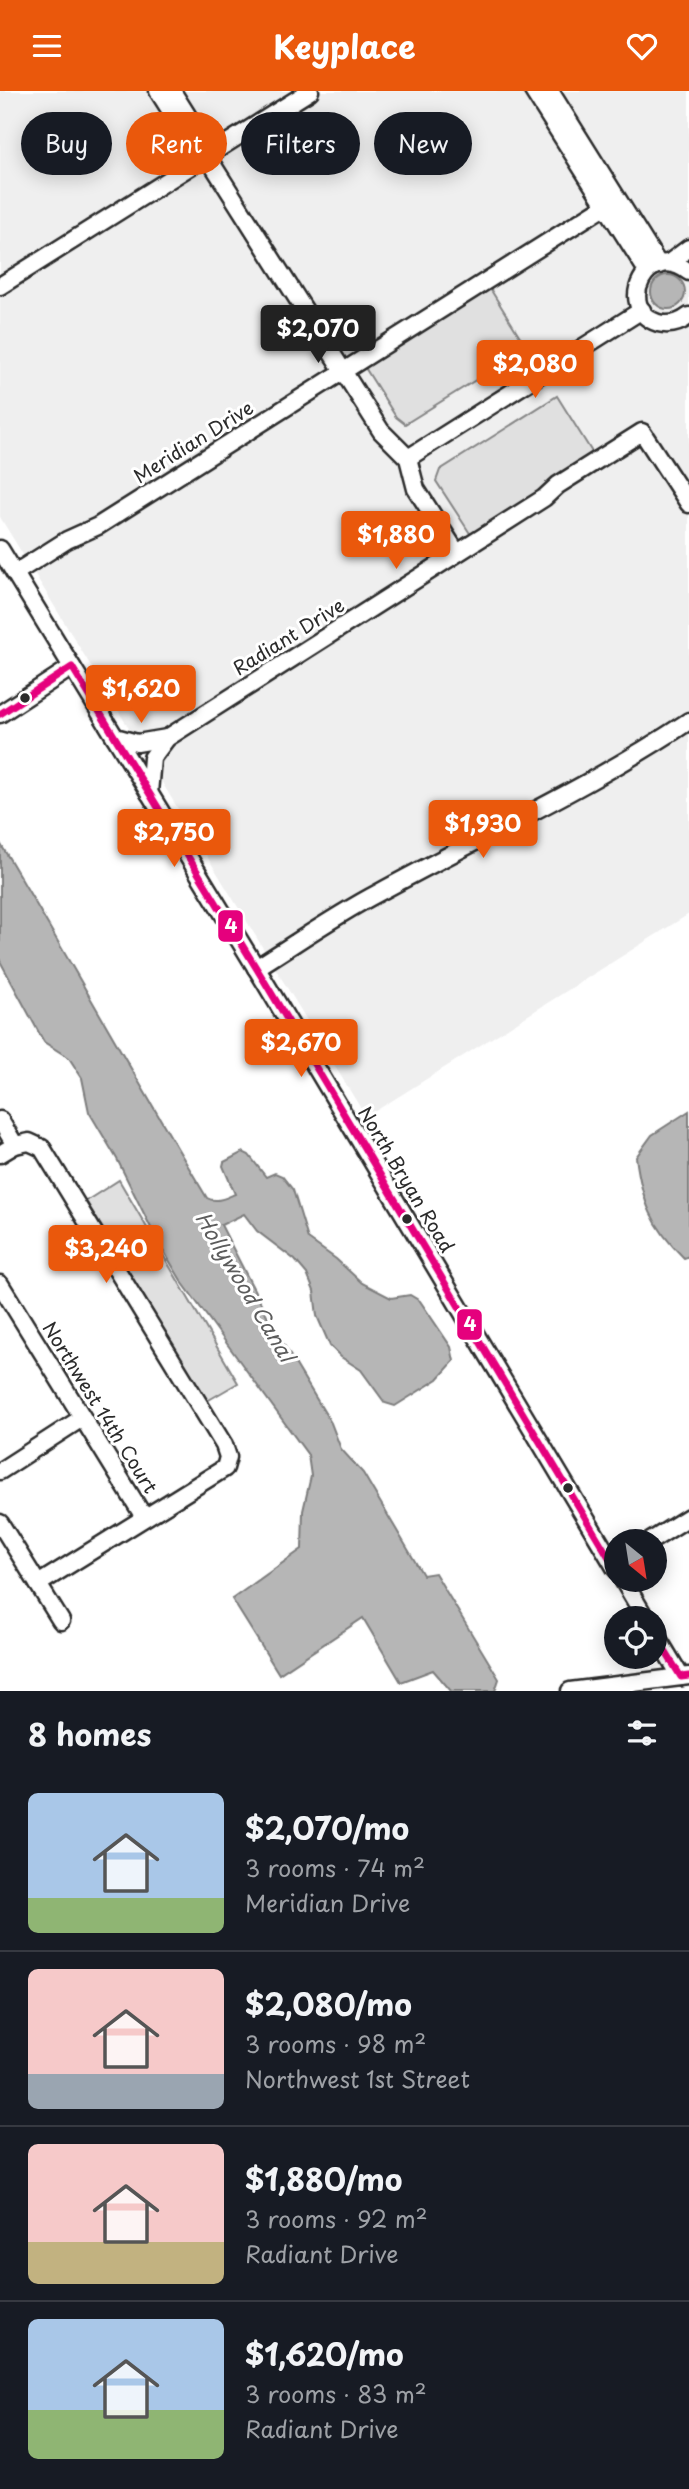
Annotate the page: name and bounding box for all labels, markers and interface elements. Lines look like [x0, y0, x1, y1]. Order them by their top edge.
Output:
text: Keyplace [273, 22, 416, 70]
icon: menu [28, 27, 66, 65]
icon: heart [623, 27, 661, 65]
chip: Buy [21, 112, 112, 175]
chip: Rent [126, 112, 227, 175]
chip: Filters [241, 112, 360, 175]
chip: New [374, 112, 472, 175]
pin: $2,070 [261, 306, 375, 365]
text: $2,070 [277, 310, 359, 345]
pin: $2,080 [478, 341, 592, 400]
text: $2,080 [493, 345, 577, 380]
street label: Meridian Drive [128, 393, 258, 489]
pin: $1,880 [339, 511, 453, 571]
text: $1,880 [357, 516, 435, 551]
street label: Radiant Drive [227, 591, 349, 681]
pin: $1,620 [84, 665, 198, 725]
text: $1,620 [102, 670, 180, 705]
unlabelled marker [18, 691, 32, 705]
pin: $1,930 [426, 801, 540, 860]
text: $1,930 [445, 805, 521, 840]
pin: $2,750 [117, 809, 231, 869]
text: $2,750 [133, 814, 215, 849]
line badge: 4 [217, 909, 244, 943]
text: 4 [225, 911, 238, 939]
pin: $2,670 [244, 1019, 358, 1079]
text: $2,670 [261, 1024, 341, 1059]
street label: North Bryan Road [352, 1100, 462, 1258]
water label: Hollywood Canal [188, 1205, 305, 1370]
unlabelled marker [400, 1212, 414, 1226]
pin: $3,240 [49, 1225, 163, 1285]
text: $3,240 [64, 1230, 148, 1265]
line badge: 4 [456, 1308, 483, 1341]
text: 4 [464, 1309, 477, 1337]
street label: Northwest 14th Court [37, 1316, 165, 1499]
unlabelled marker [561, 1481, 575, 1495]
north arrow [604, 1529, 667, 1593]
map controls [604, 1529, 667, 1669]
button: locate [604, 1606, 667, 1669]
text: 8 homes [28, 1711, 151, 1756]
icon: filters [623, 1714, 661, 1752]
text: $2,070/mo [245, 1805, 409, 1850]
icon: home [84, 1821, 168, 1905]
text: 3 rooms · 74 m² [245, 1850, 425, 1885]
text: Meridian Drive [245, 1885, 410, 1920]
text: $2,080/mo [245, 1981, 412, 2026]
icon: home [84, 1997, 168, 2081]
text: 3 rooms · 98 m² [245, 2026, 426, 2061]
text: Northwest 1st Street [245, 2061, 470, 2096]
text: $1,880/mo [245, 2156, 402, 2201]
icon: home [84, 2172, 168, 2256]
text: 3 rooms · 92 m² [245, 2201, 428, 2236]
text: Radiant Drive [245, 2236, 398, 2271]
text: $1,620/mo [245, 2331, 404, 2376]
icon: home [84, 2347, 168, 2431]
text: 3 rooms · 83 m² [245, 2376, 427, 2411]
text: Radiant Drive [245, 2411, 398, 2446]

